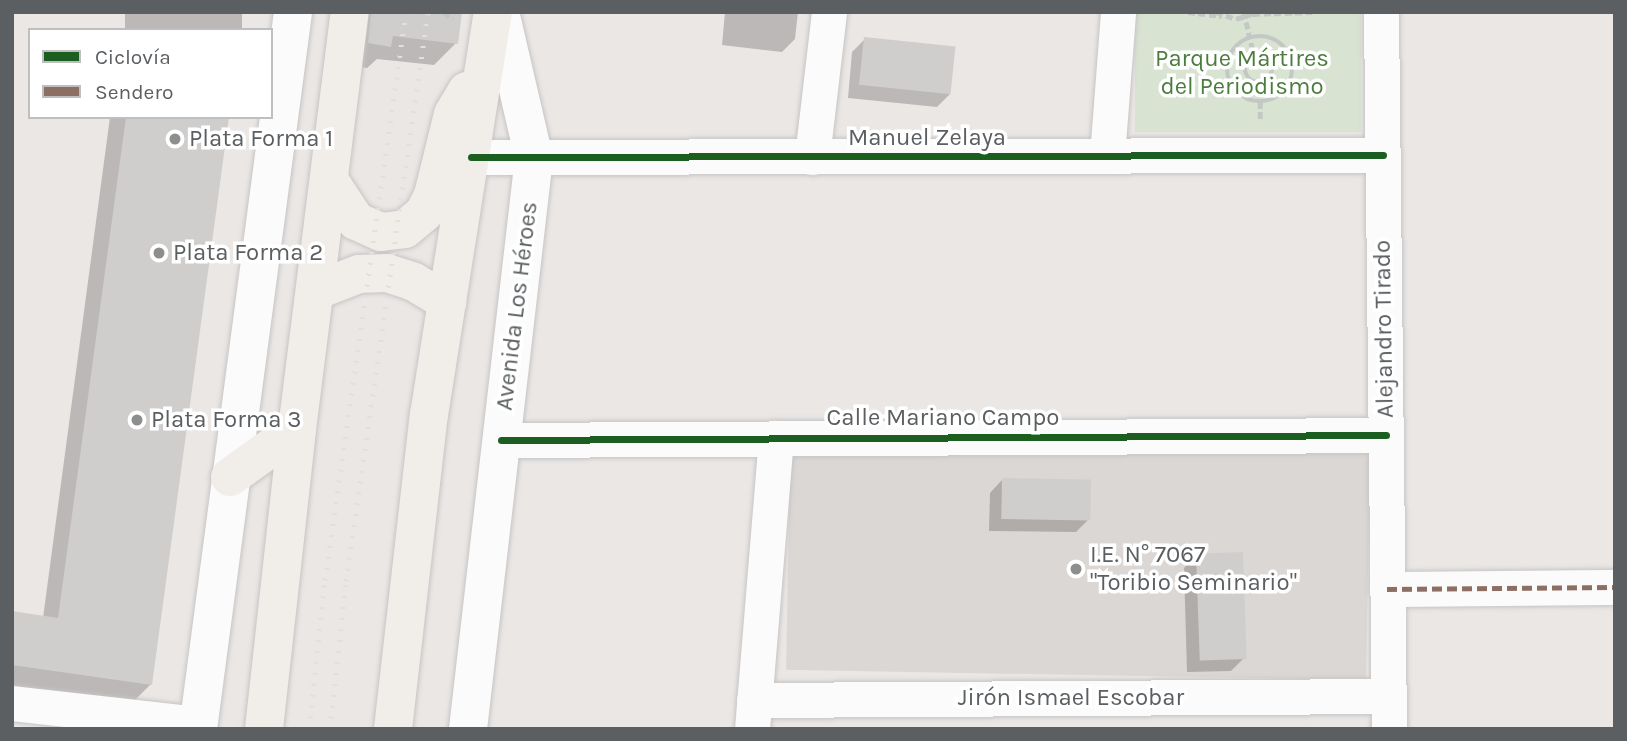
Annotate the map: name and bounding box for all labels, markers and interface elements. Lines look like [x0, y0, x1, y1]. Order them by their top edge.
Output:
legend [28, 28, 273, 119]
text: Ciclovía [95, 45, 171, 69]
park label: Parque Mártires del Periodismo [1155, 45, 1329, 101]
text: Sendero [95, 80, 173, 104]
street label: Manuel Zelaya [848, 124, 1006, 152]
place label: Plata Forma 1 [189, 125, 333, 153]
marker: Plata Forma 1 [167, 131, 183, 147]
street label: Avenida Los Héroes [490, 200, 544, 412]
place label: Plata Forma 2 [173, 239, 323, 267]
street label: Alejandro Tirado [1368, 240, 1400, 418]
marker: Plata Forma 2 [151, 245, 167, 261]
street label: Calle Mariano Campo [827, 404, 1059, 432]
place label: Plata Forma 3 [151, 406, 301, 434]
marker: Plata Forma 3 [129, 412, 145, 428]
place label: I.E. N° 7067 "Toribio Seminario" [1090, 541, 1297, 597]
marker: I.E. N° 7067 "Toribio Seminario" [1068, 561, 1084, 577]
street label: Jirón Ismael Escobar [958, 684, 1184, 712]

